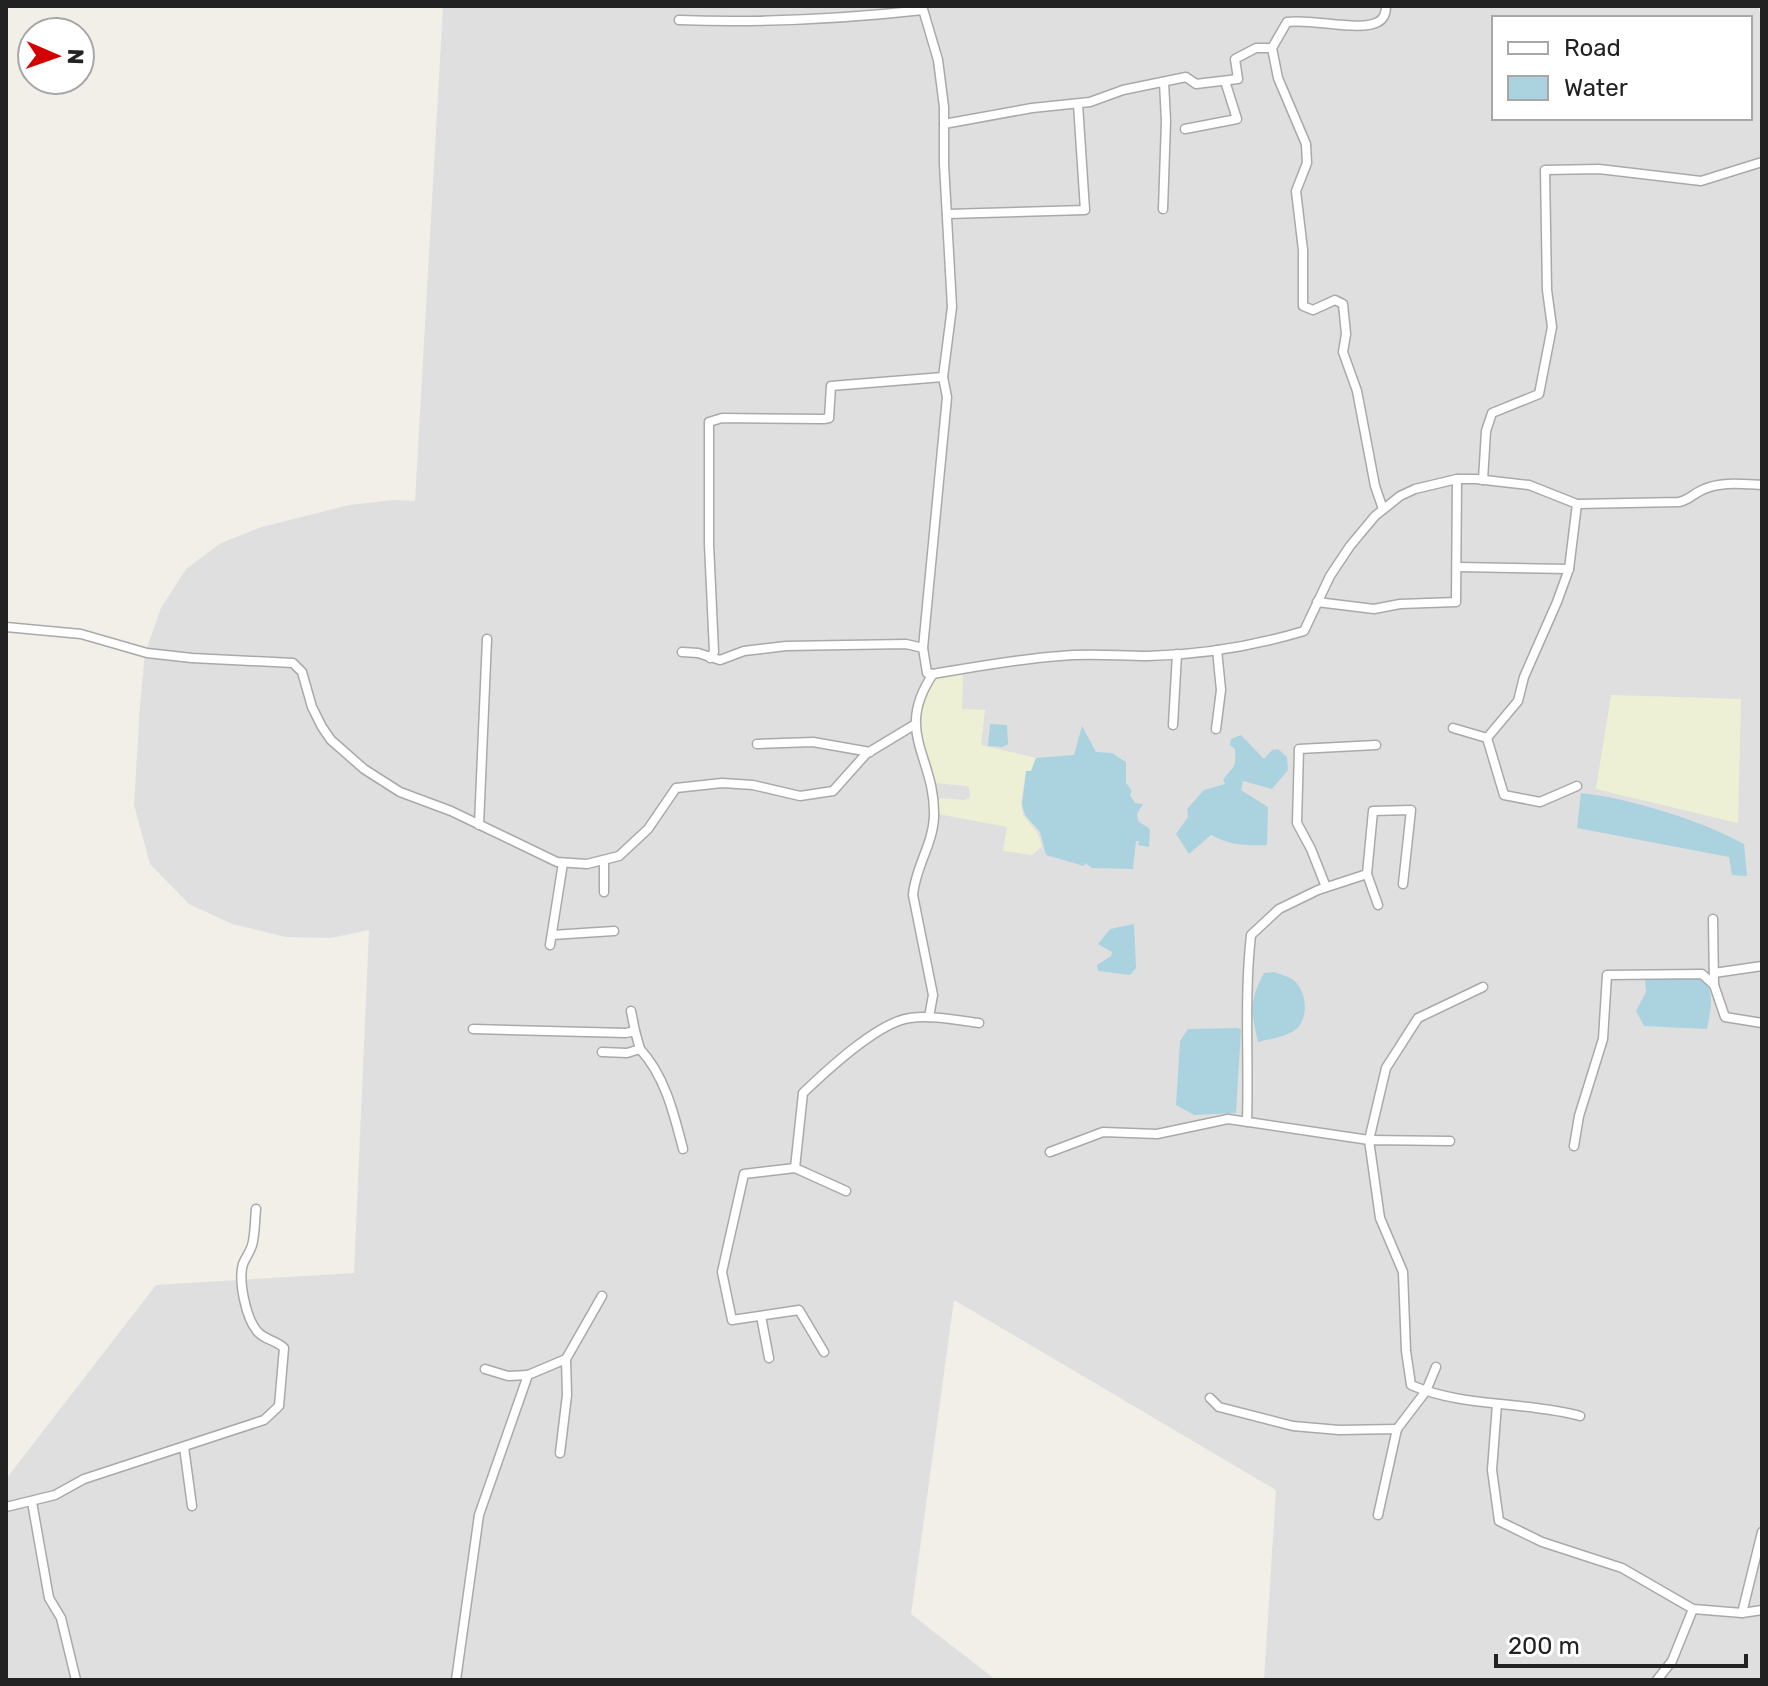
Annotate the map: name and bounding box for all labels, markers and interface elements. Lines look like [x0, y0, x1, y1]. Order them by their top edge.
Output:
north arrow [16, 16, 96, 96]
legend [1492, 16, 1752, 120]
text: Road [1564, 34, 1621, 62]
text: N [62, 48, 89, 65]
text: Water [1564, 74, 1628, 102]
scale bar [1496, 1618, 1746, 1668]
text: 200 m [1508, 1632, 1580, 1660]

